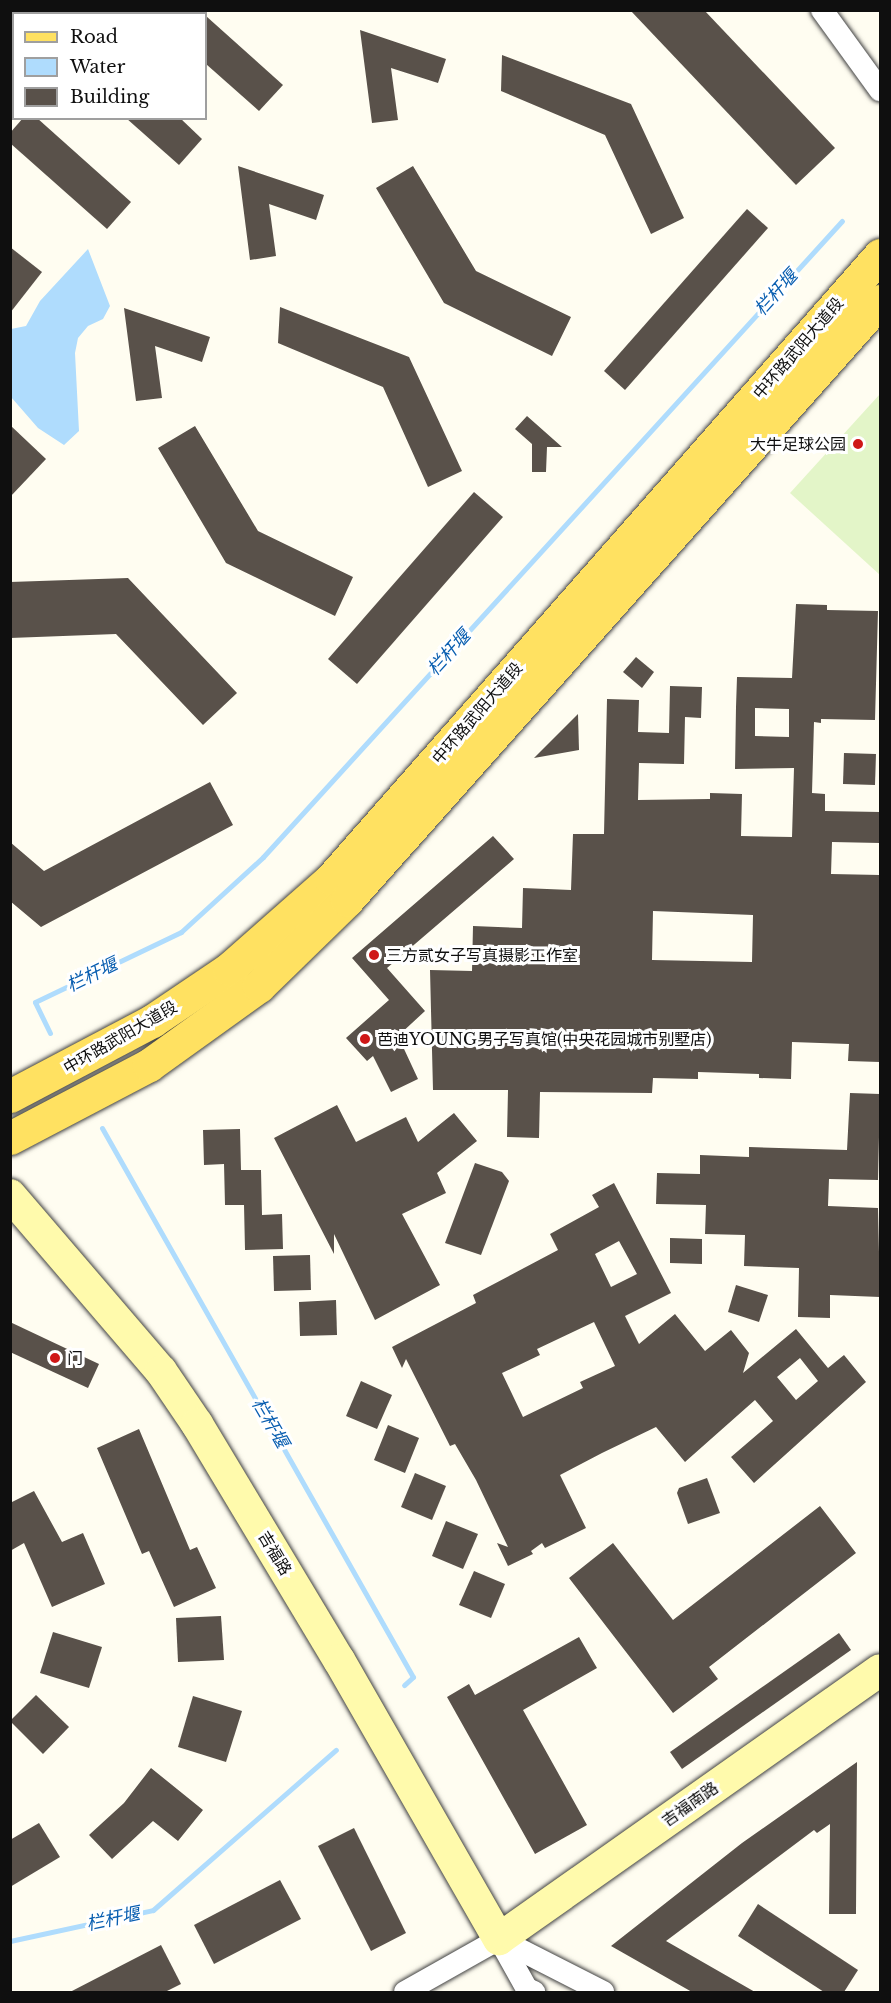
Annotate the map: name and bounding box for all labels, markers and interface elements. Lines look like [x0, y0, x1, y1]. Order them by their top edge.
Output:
legend [12, 12, 207, 120]
text: Road [70, 26, 118, 48]
text: Water [70, 56, 125, 78]
text: Building [70, 86, 149, 108]
water label: 栏杆堰 [750, 266, 802, 320]
street label: 中环路武阳大道段 [749, 293, 847, 403]
place label: 大牛足球公园 [750, 434, 846, 454]
marker: 大牛足球公园 [851, 437, 865, 451]
water label: 栏杆堰 [423, 626, 475, 680]
street label: 中环路武阳大道段 [428, 658, 526, 768]
place label: 三方贰女子写真摄影工作室 [386, 945, 578, 965]
marker: 三方贰女子写真摄影工作室 [367, 948, 381, 962]
water label: 栏杆堰 [63, 953, 121, 997]
street label: 中环路武阳大道段 [60, 997, 180, 1077]
place label: 芭迪YOUNG男子写真馆(中央花园城市别墅店) [377, 1029, 712, 1049]
marker: 芭迪YOUNG男子写真馆(中央花园城市别墅店) [358, 1032, 372, 1046]
place label: 门 [67, 1348, 83, 1368]
marker: 门 [48, 1351, 62, 1365]
water label: 栏杆堰 [247, 1394, 293, 1452]
street label: 吉福路 [254, 1527, 296, 1579]
street label: 吉福南路 [658, 1778, 722, 1830]
water label: 栏杆堰 [84, 1903, 142, 1935]

